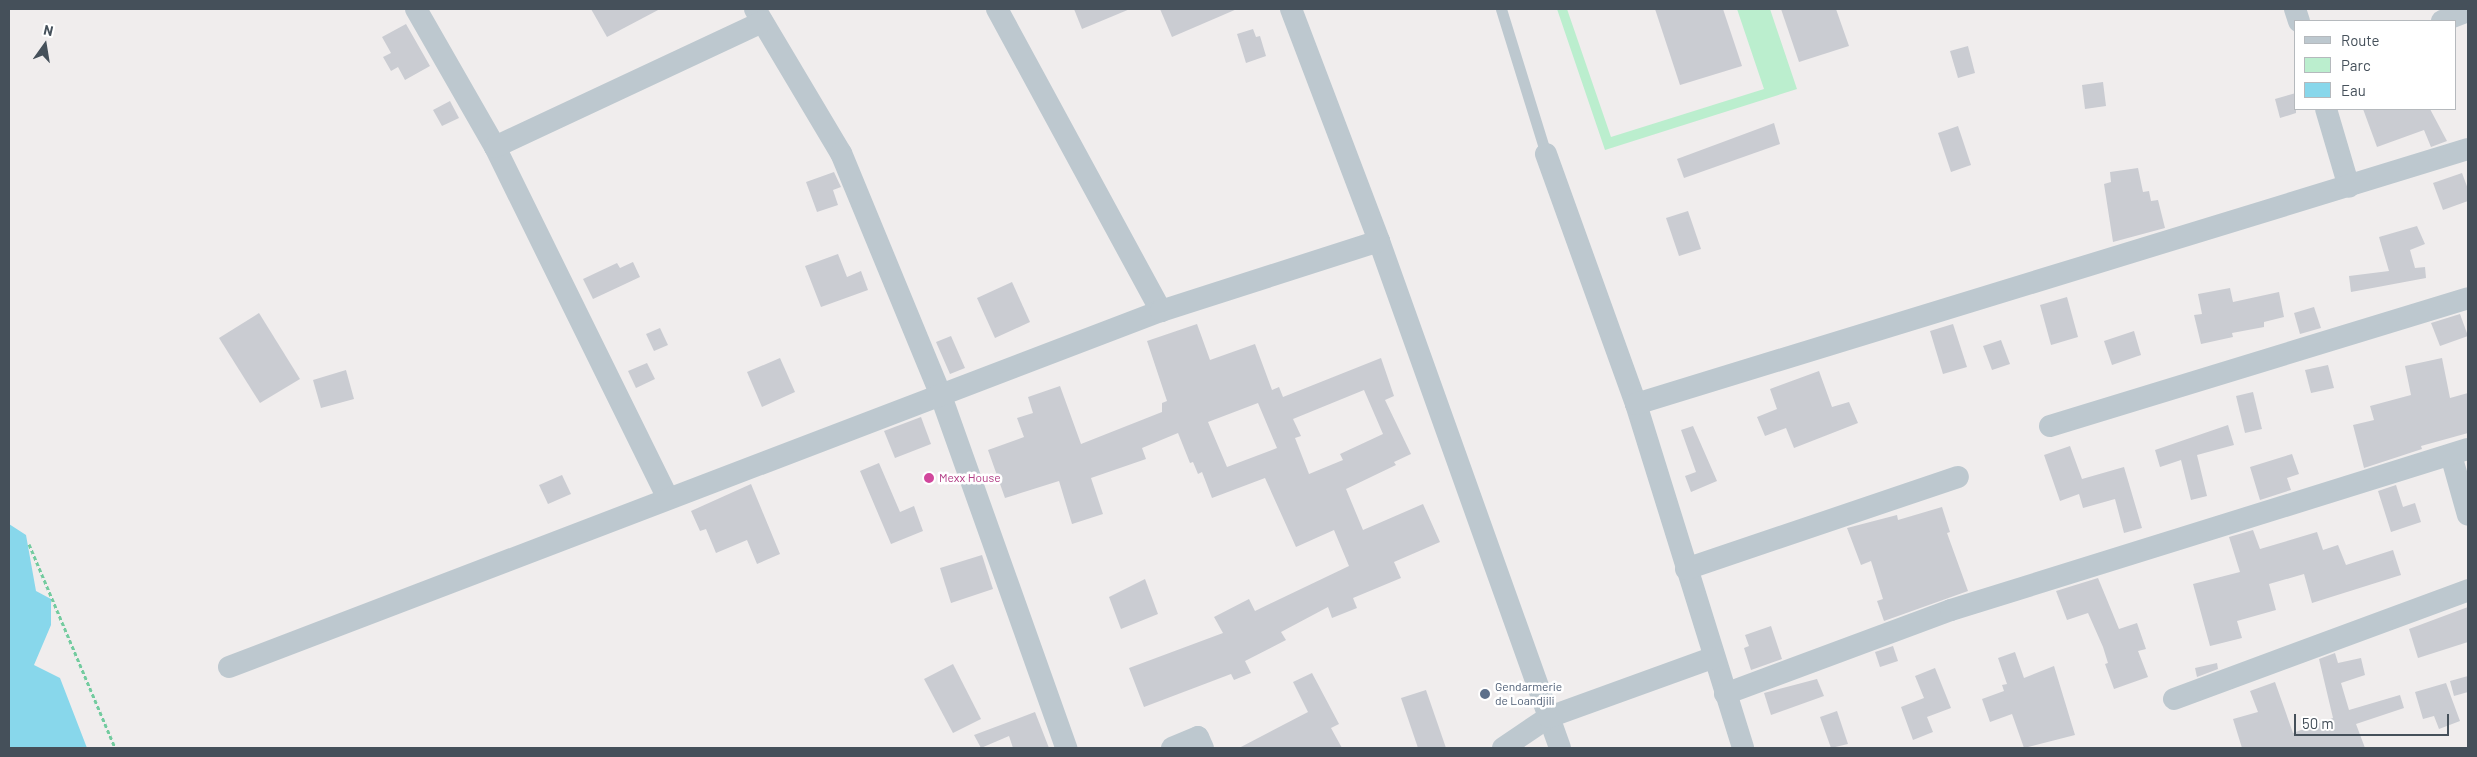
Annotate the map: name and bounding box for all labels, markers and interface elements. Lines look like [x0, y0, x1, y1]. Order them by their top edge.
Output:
north arrow [20, 20, 70, 70]
legend [2294, 20, 2457, 110]
text: N [42, 21, 55, 39]
text: Route [2341, 31, 2380, 49]
text: Parc [2341, 56, 2371, 74]
text: Eau [2341, 81, 2366, 99]
place label: Mexx House [939, 471, 1001, 485]
marker: Mexx House [923, 472, 935, 484]
place label: Gendarmerie de Loandjili [1495, 680, 1562, 708]
marker: Gendarmerie de Loandjili [1479, 688, 1491, 700]
scale bar [2297, 704, 2452, 736]
text: 50 m [2302, 714, 2334, 732]

